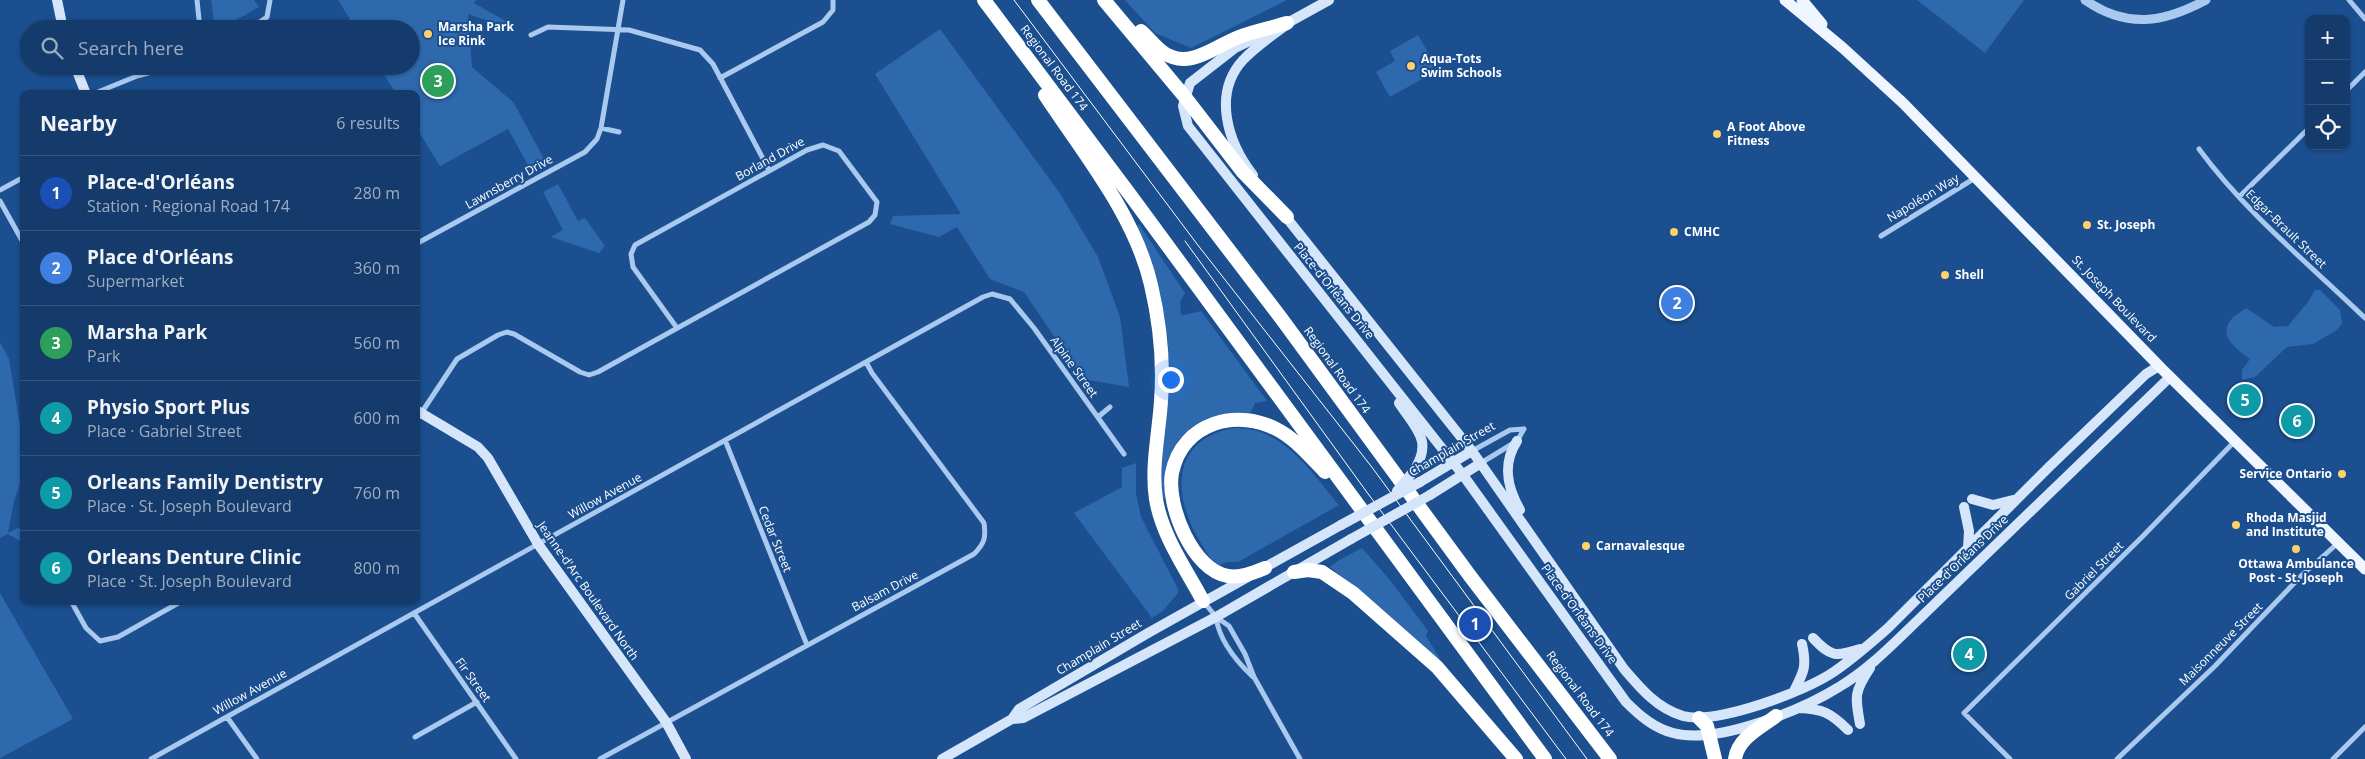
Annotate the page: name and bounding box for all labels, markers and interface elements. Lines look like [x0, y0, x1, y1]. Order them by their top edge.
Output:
map controls [2305, 15, 2350, 150]
button: + [2305, 15, 2350, 60]
place label: Marsha Park Ice Rink [438, 18, 514, 49]
search box [20, 20, 420, 75]
street label: Regional Road 174 [1016, 21, 1092, 114]
marker: Marsha Park Ice Rink [422, 28, 434, 40]
icon: search [38, 34, 66, 62]
text: Search here [78, 35, 184, 61]
place label: Aqua-Tots Swim Schools [1421, 50, 1502, 81]
marker: Aqua-Tots Swim Schools [1405, 60, 1417, 72]
button: − [2305, 60, 2350, 105]
pin: 3 [422, 62, 454, 100]
button: locate [2305, 105, 2350, 150]
text: Nearby [40, 109, 117, 137]
text: 6 results [336, 112, 400, 134]
place label: A Foot Above Fitness [1727, 118, 1805, 149]
marker: A Foot Above Fitness [1711, 128, 1723, 140]
street label: Borland Drive [732, 132, 808, 185]
street label: Lawnsberry Drive [462, 150, 556, 213]
text: Place-d'Orléans [87, 169, 235, 195]
street label: Napoléon Way [1883, 169, 1963, 226]
text: 1 [51, 182, 61, 204]
text: 280 m [354, 182, 400, 204]
street label: Edgar-Brault Street [2242, 186, 2331, 272]
text: Station · Regional Road 174 [87, 195, 290, 217]
place label: St. Joseph [2097, 216, 2155, 233]
marker: St. Joseph [2081, 219, 2093, 231]
place label: CMHC [1684, 223, 1720, 240]
marker: CMHC [1668, 226, 1680, 238]
street label: Place-d'Orléans Drive [1290, 239, 1379, 343]
text: Place d'Orléans [87, 244, 233, 270]
street label: St. Joseph Boulevard [2068, 251, 2160, 346]
text: 2 [51, 257, 61, 279]
text: 360 m [354, 257, 400, 279]
place label: Shell [1955, 266, 1984, 283]
marker: Shell [1939, 269, 1951, 281]
text: Supermarket [87, 270, 184, 292]
pin: 2 [1661, 284, 1693, 322]
text: Marsha Park [87, 319, 207, 345]
street label: Regional Road 174 [1300, 323, 1375, 417]
text: 3 [51, 332, 61, 354]
text: 560 m [354, 332, 400, 354]
street label: Alpine Street [1046, 333, 1102, 401]
text: Park [87, 345, 120, 367]
your location [1158, 367, 1184, 393]
pin: 5 [2229, 381, 2261, 419]
text: Physio Sport Plus [87, 394, 250, 420]
pin: 6 [2281, 402, 2313, 440]
text: 4 [51, 407, 61, 429]
text: 600 m [354, 407, 400, 429]
street label: Champlain Street [1406, 417, 1498, 480]
text: Place · Gabriel Street [87, 420, 241, 442]
place label: Service Ontario [2240, 465, 2332, 482]
street label: Willow Avenue [565, 468, 645, 523]
marker: Service Ontario [2336, 468, 2348, 480]
text: Orleans Family Dentistry [87, 469, 323, 495]
text: 5 [51, 482, 61, 504]
text: 760 m [354, 482, 400, 504]
text: Place · St. Joseph Boulevard [87, 495, 292, 517]
street label: Cedar Street [755, 503, 796, 574]
place label: Rhoda Masjid and Institute [2246, 509, 2327, 540]
street label: Place-d'Orléans Drive [1914, 511, 2012, 606]
street label: Jeanne-d'Arc Boulevard North [533, 517, 643, 664]
marker: Rhoda Masjid and Institute [2230, 519, 2242, 531]
place label: Carnavalesque [1596, 537, 1685, 554]
street label: Gabriel Street [2060, 537, 2127, 604]
marker: Carnavalesque [1580, 540, 1592, 552]
marker: Ottawa Ambulance Post - St. Joseph [2290, 543, 2302, 555]
text: Orleans Denture Clinic [87, 544, 301, 570]
place label: Ottawa Ambulance Post - St. Joseph [2238, 555, 2354, 586]
text: 6 [51, 557, 61, 579]
text: 800 m [354, 557, 400, 579]
street label: Place-d'Orléans Drive [1537, 560, 1622, 667]
street label: Balsam Drive [848, 566, 921, 615]
text: Place · St. Joseph Boulevard [87, 570, 292, 592]
street label: Maisonneuve Street [2175, 598, 2266, 689]
pin: 1 [1459, 605, 1491, 643]
street label: Champlain Street [1053, 614, 1145, 679]
pin: 4 [1953, 635, 1985, 673]
street label: Regional Road 174 [1542, 647, 1618, 740]
street label: Fir Street [452, 654, 495, 705]
street label: Willow Avenue [210, 664, 290, 719]

